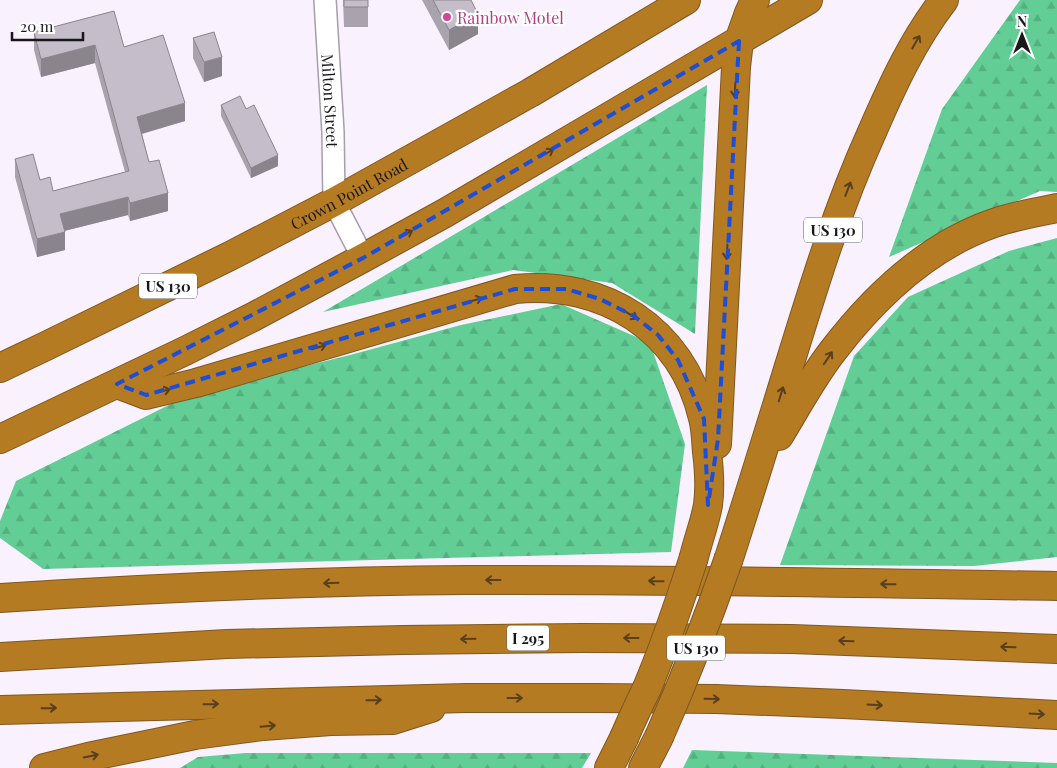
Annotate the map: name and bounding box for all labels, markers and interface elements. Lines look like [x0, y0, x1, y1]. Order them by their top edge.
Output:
place label: Rainbow Motel [457, 7, 564, 28]
scale bar [12, 10, 84, 42]
north arrow [997, 10, 1047, 60]
marker: Rainbow Motel [441, 11, 453, 23]
text: N [1017, 12, 1027, 31]
text: 20 m [20, 16, 54, 36]
one-way arrow [911, 35, 921, 50]
street label: Milton Street [318, 53, 344, 148]
one-way arrow [730, 81, 739, 97]
one-way arrow [540, 148, 554, 158]
street label: Crown Point Road [286, 153, 411, 234]
one-way arrow [844, 182, 853, 198]
road number: US 130 [804, 218, 862, 242]
one-way arrow [398, 229, 413, 238]
one-way arrow [722, 244, 731, 260]
road number: US 130 [139, 274, 197, 298]
one-way arrow [467, 295, 483, 305]
one-way arrow [623, 310, 637, 320]
one-way arrow [311, 341, 327, 351]
one-way arrow [823, 351, 833, 365]
one-way arrow [155, 386, 171, 395]
one-way arrow [776, 386, 786, 402]
one-way arrow [486, 575, 502, 585]
one-way arrow [648, 576, 664, 586]
one-way arrow [323, 578, 340, 588]
one-way arrow [881, 579, 897, 589]
road number: I 295 [507, 626, 549, 650]
one-way arrow [623, 633, 640, 643]
one-way arrow [461, 634, 477, 644]
road number: US 130 [667, 636, 725, 660]
one-way arrow [838, 636, 854, 646]
one-way arrow [1001, 643, 1017, 652]
one-way arrow [506, 693, 522, 703]
one-way arrow [365, 695, 381, 705]
one-way arrow [704, 695, 720, 704]
one-way arrow [202, 699, 219, 709]
one-way arrow [866, 701, 882, 710]
one-way arrow [40, 703, 56, 713]
one-way arrow [1029, 709, 1045, 718]
one-way arrow [260, 721, 276, 731]
one-way arrow [83, 751, 99, 760]

